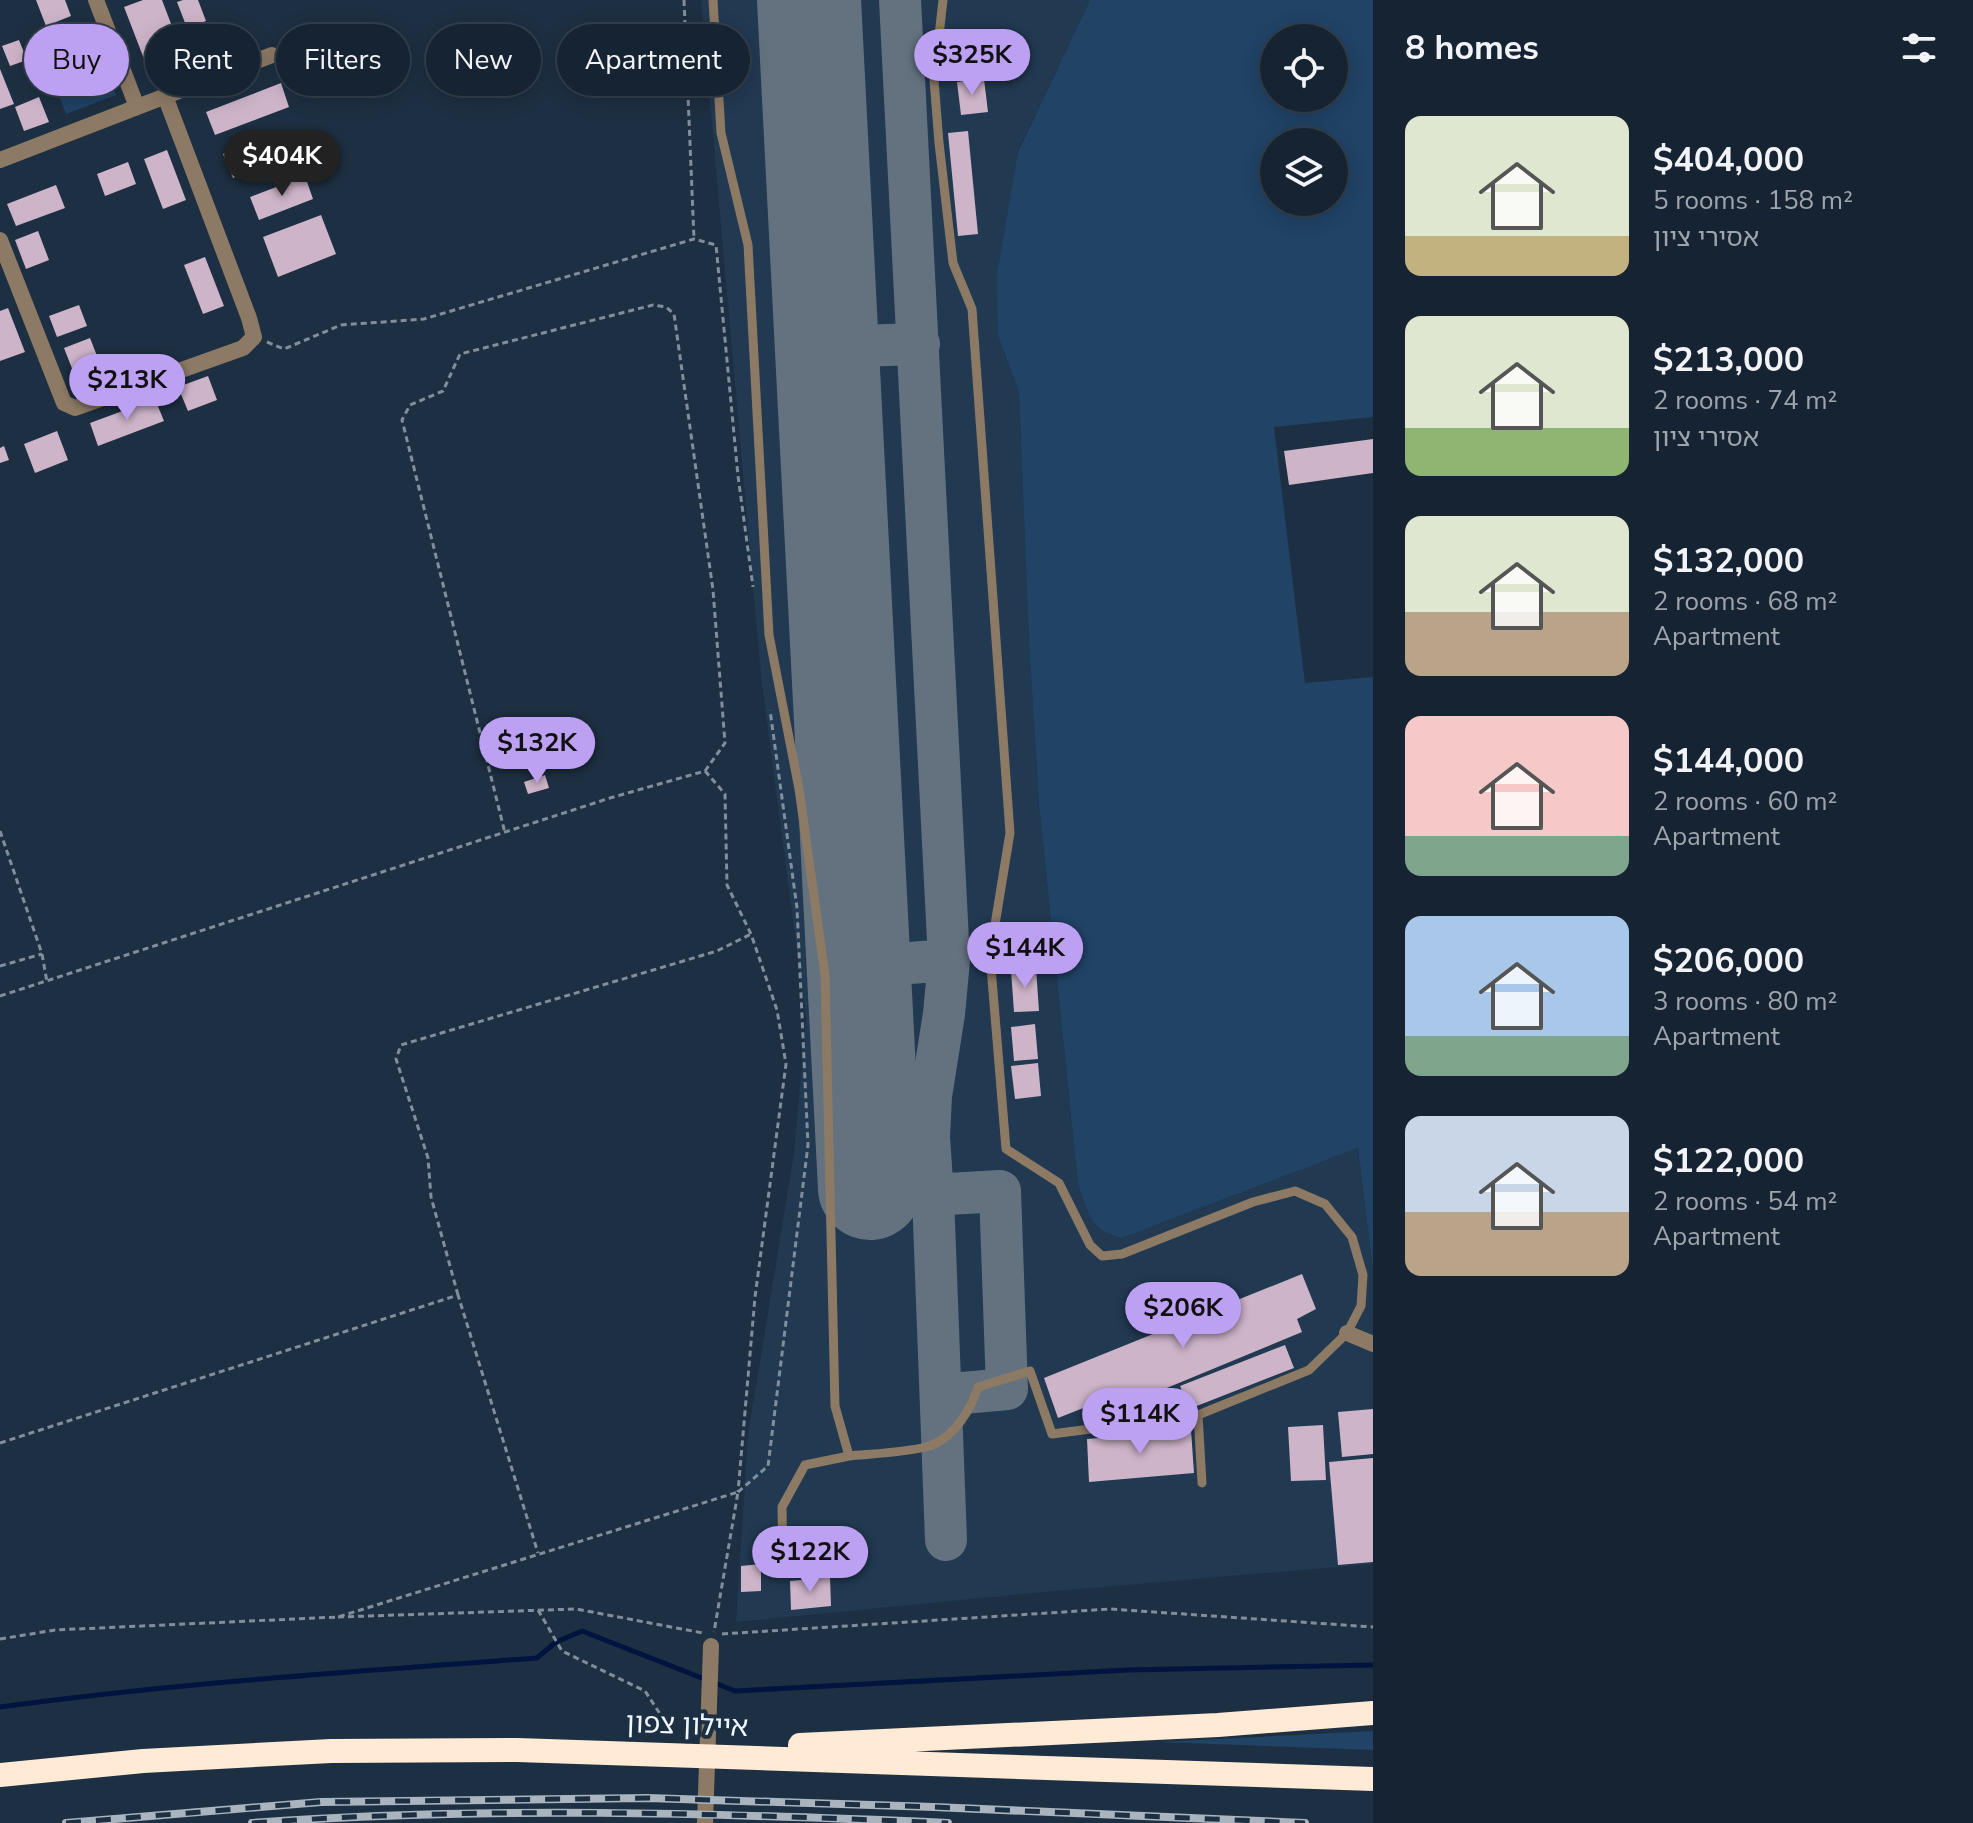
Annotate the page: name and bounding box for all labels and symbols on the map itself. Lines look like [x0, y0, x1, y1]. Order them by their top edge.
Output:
pin: $325K [916, 29, 1028, 97]
pin: $404K [226, 130, 338, 198]
pin: $213K [71, 354, 183, 422]
pin: $132K [481, 717, 593, 785]
pin: $144K [969, 922, 1081, 990]
pin: $206K [1127, 1282, 1239, 1350]
pin: $114K [1084, 1388, 1196, 1456]
pin: $122K [754, 1526, 866, 1594]
street label: איילון צפון [625, 1704, 749, 1746]

